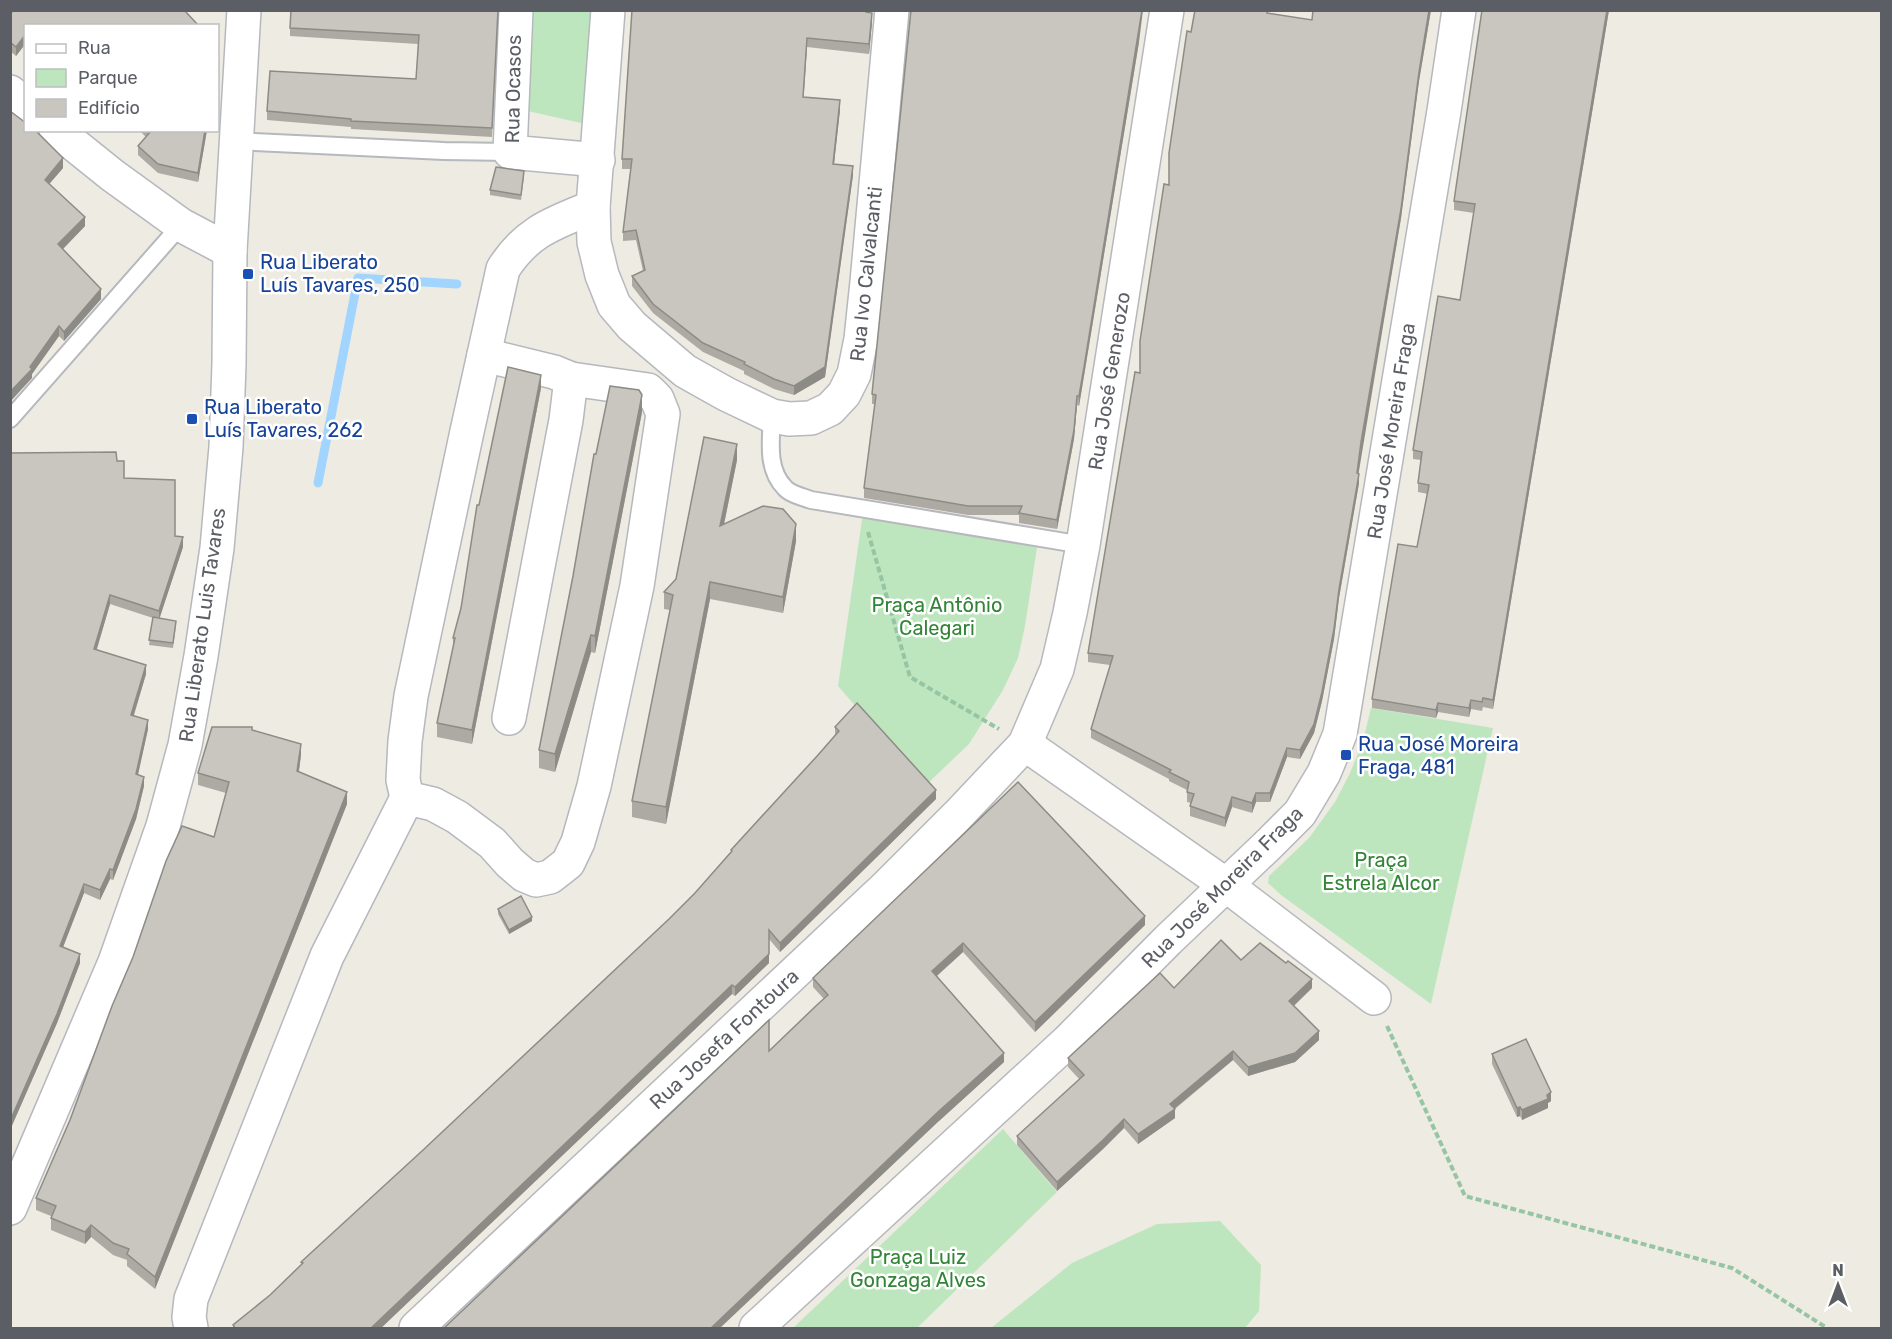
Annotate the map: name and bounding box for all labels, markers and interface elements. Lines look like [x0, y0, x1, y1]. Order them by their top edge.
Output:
legend [24, 24, 219, 132]
street label: Rua Ocasos [500, 35, 526, 143]
text: Rua [78, 37, 111, 59]
text: Parque [78, 67, 138, 89]
text: Edifício [78, 97, 140, 119]
street label: Rua Ivo Calvalcanti [845, 185, 887, 363]
place label: Rua Liberato Luís Tavares, 250 [260, 250, 420, 297]
marker: Rua Liberato Luís Tavares, 250 [241, 267, 255, 281]
street label: Rua José Generozo [1083, 290, 1135, 472]
street label: Rua José Moreira Fraga [1362, 321, 1420, 541]
place label: Rua Liberato Luís Tavares, 262 [204, 395, 363, 442]
marker: Rua Liberato Luís Tavares, 262 [185, 412, 199, 426]
street label: Rua Liberato Luis Tavares [174, 506, 230, 744]
park label: Praça Antônio Calegari [872, 593, 1002, 640]
place label: Rua José Moreira Fraga, 481 [1358, 732, 1519, 779]
marker: Rua José Moreira Fraga, 481 [1339, 748, 1353, 762]
street label: Rua José Moreira Fraga [1136, 801, 1308, 973]
park label: Praça Estrela Alcor [1322, 848, 1440, 895]
street label: Rua Josefa Fontoura [645, 964, 803, 1114]
park label: Praça Luiz Gonzaga Alves [850, 1245, 986, 1292]
north arrow [1808, 1255, 1868, 1315]
text: N [1832, 1261, 1844, 1280]

